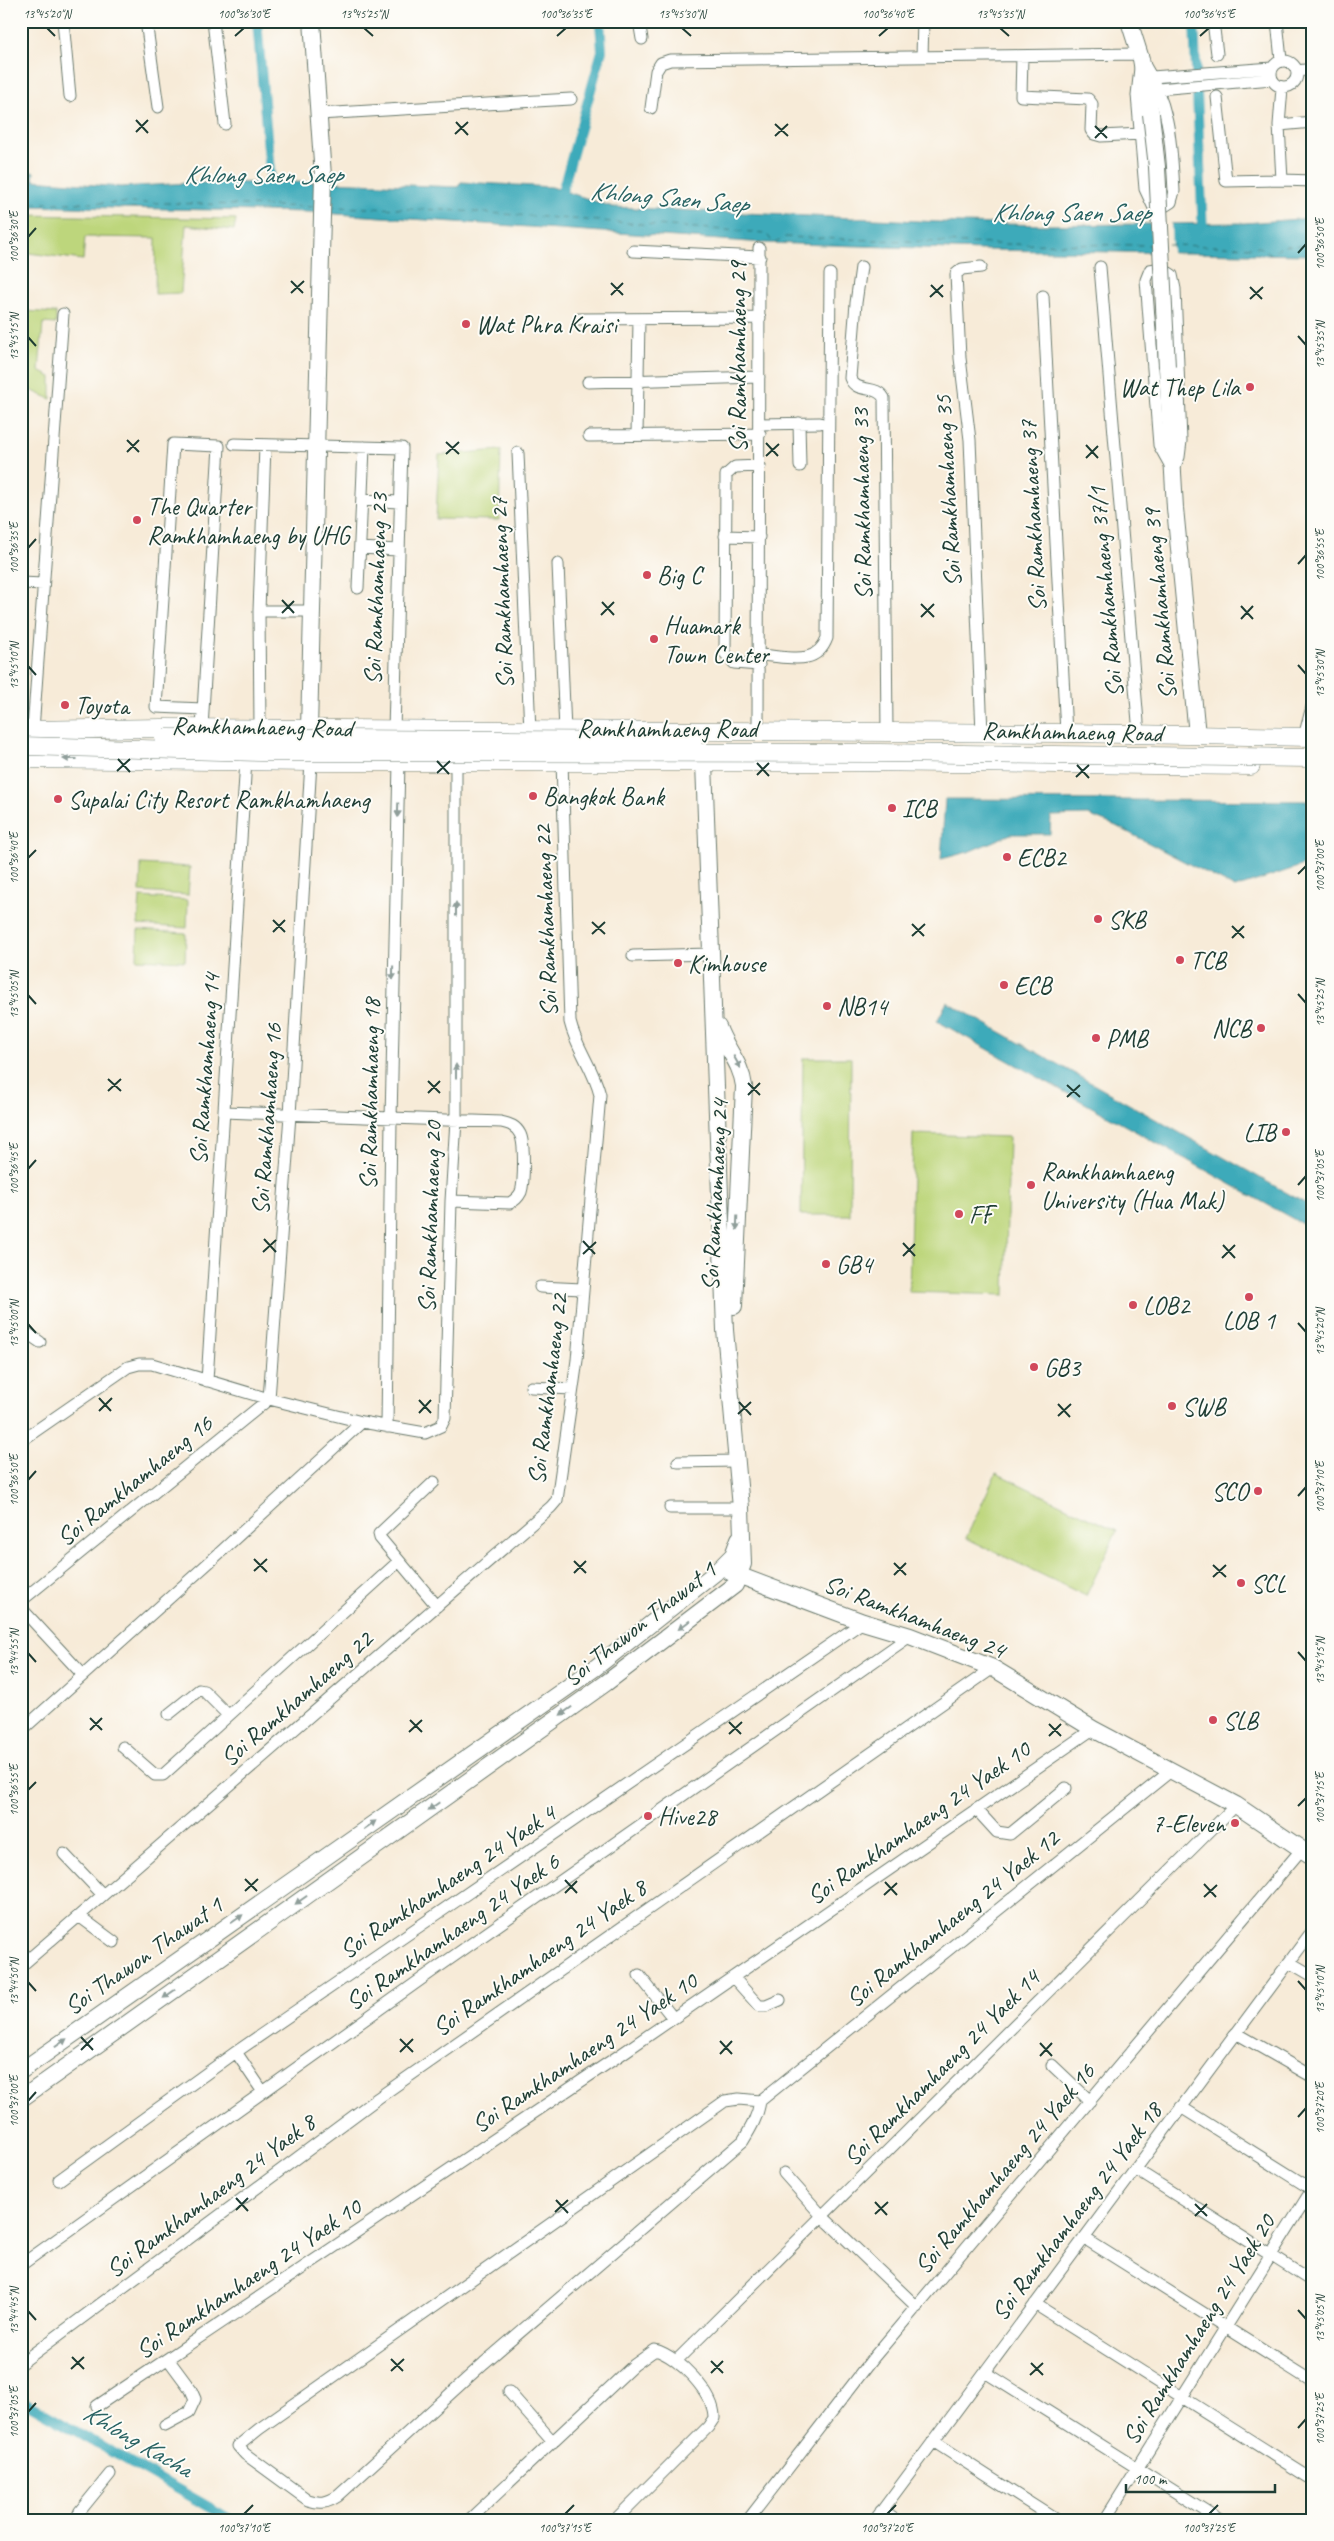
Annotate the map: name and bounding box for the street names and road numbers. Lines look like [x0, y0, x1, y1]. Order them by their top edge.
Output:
street label: Soi Ramkhamhaeng 29 [722, 259, 754, 453]
street label: Soi Ramkhamhaeng 35 [927, 393, 969, 588]
street label: Soi Ramkhamhaeng 33 [844, 406, 880, 600]
street label: Soi Ramkhamhaeng 37 [1012, 418, 1054, 613]
street label: Soi Ramkhamhaeng 37/1 [1081, 484, 1131, 699]
street label: Soi Ramkhamhaeng 23 [357, 491, 395, 685]
street label: Soi Ramkhamhaeng 27 [483, 495, 521, 689]
street label: Soi Ramkhamhaeng 39 [1136, 505, 1184, 701]
street label: Ramkhamhaeng Road [171, 709, 357, 745]
street label: Ramkhamhaeng Road [577, 713, 761, 745]
street label: Ramkhamhaeng Road [981, 714, 1167, 750]
street label: Soi Ramkhamhaeng 22 [527, 823, 565, 1017]
street label: Soi Ramkhamhaeng 14 [182, 970, 228, 1166]
street label: Soi Ramkhamhaeng 18 [352, 995, 388, 1190]
street label: Soi Ramkhamhaeng 16 [244, 1022, 290, 1216]
street label: Soi Ramkhamhaeng 24 [694, 1096, 736, 1292]
street label: Soi Ramkhamhaeng 20 [411, 1119, 449, 1313]
street label: Soi Ramkhamhaeng 22 [520, 1290, 576, 1486]
street label: Soi Ramkhamhaeng 16 [50, 1408, 220, 1554]
street label: Soi Thawon Thawat 1 [556, 1553, 724, 1694]
street label: Soi Ramkhamhaeng 24 [819, 1568, 1012, 1667]
street label: Soi Ramkhamhaeng 22 [214, 1623, 381, 1774]
street label: Soi Ramkhamhaeng 24 Yaek 10 [801, 1733, 1038, 1912]
street label: Soi Ramkhamhaeng 24 Yaek 4 [333, 1796, 564, 1966]
street label: Soi Ramkhamhaeng 24 Yaek 12 [839, 1822, 1067, 2015]
street label: Soi Ramkhamhaeng 24 Yaek 6 [339, 1845, 566, 2018]
street label: Soi Ramkhamhaeng 24 Yaek 8 [426, 1870, 655, 2044]
street label: Soi Thawon Thawat 1 [58, 1888, 230, 2022]
street label: Soi Ramkhamhaeng 24 Yaek 14 [837, 1961, 1049, 2173]
street label: Soi Ramkhamhaeng 24 Yaek 10 [466, 1964, 705, 2140]
street label: Soi Ramkhamhaeng 24 Yaek 16 [907, 2056, 1103, 2281]
street label: Soi Ramkhamhaeng 24 Yaek 18 [984, 2094, 1171, 2327]
street label: Soi Ramkhamhaeng 24 Yaek 8 [100, 2105, 324, 2285]
street label: Soi Ramkhamhaeng 24 Yaek 10 [130, 2190, 369, 2366]
street label: Soi Ramkhamhaeng 24 Yaek 20 [1115, 2207, 1284, 2451]

